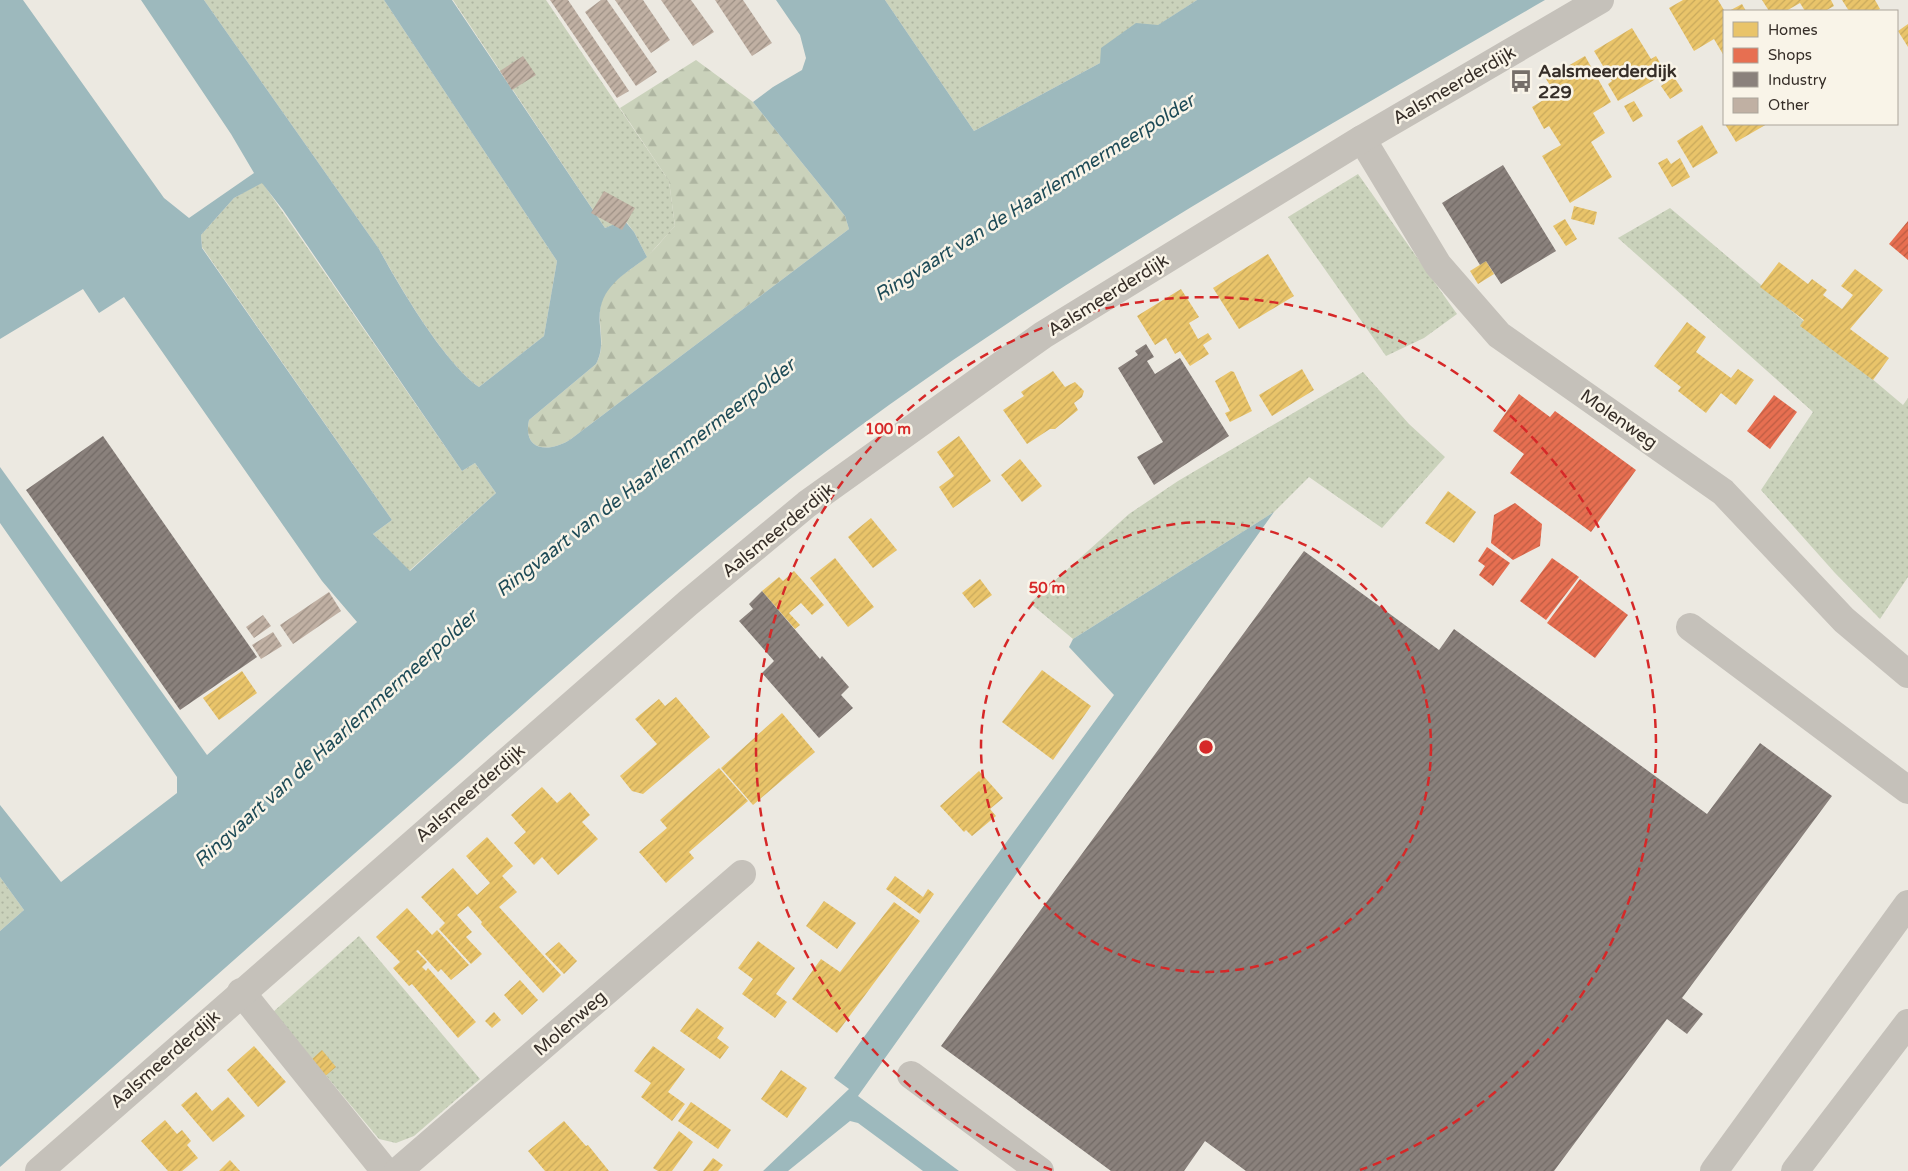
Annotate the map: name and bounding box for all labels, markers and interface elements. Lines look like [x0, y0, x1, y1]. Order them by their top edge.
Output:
legend [1723, 10, 1898, 125]
text: Homes [1768, 21, 1818, 39]
street label: Aalsmeerderdijk [1388, 41, 1520, 129]
text: Shops [1768, 46, 1812, 64]
place label: Aalsmeerderdijk 229 [1538, 60, 1677, 103]
bus stop icon: Aalsmeerderdijk 229 [1508, 68, 1534, 94]
text: Industry [1768, 71, 1827, 89]
water label: Ringvaart van de Haarlemmermeerpolder [870, 88, 1201, 306]
text: Other [1768, 96, 1810, 114]
street label: Aalsmeerderdijk [1043, 249, 1173, 341]
water label: Ringvaart van de Haarlemmermeerpolder [492, 353, 802, 601]
street label: Molenweg [1576, 384, 1662, 454]
text: 100 m [865, 420, 911, 438]
street label: Aalsmeerderdijk [717, 478, 839, 582]
text: 50 m [1029, 579, 1065, 597]
water label: Ringvaart van de Haarlemmermeerpolder [190, 604, 484, 872]
centre of rings [1197, 738, 1215, 756]
street label: Aalsmeerderdijk [410, 739, 530, 847]
street label: Molenweg [529, 985, 611, 1061]
street label: Aalsmeerderdijk [105, 1005, 225, 1113]

